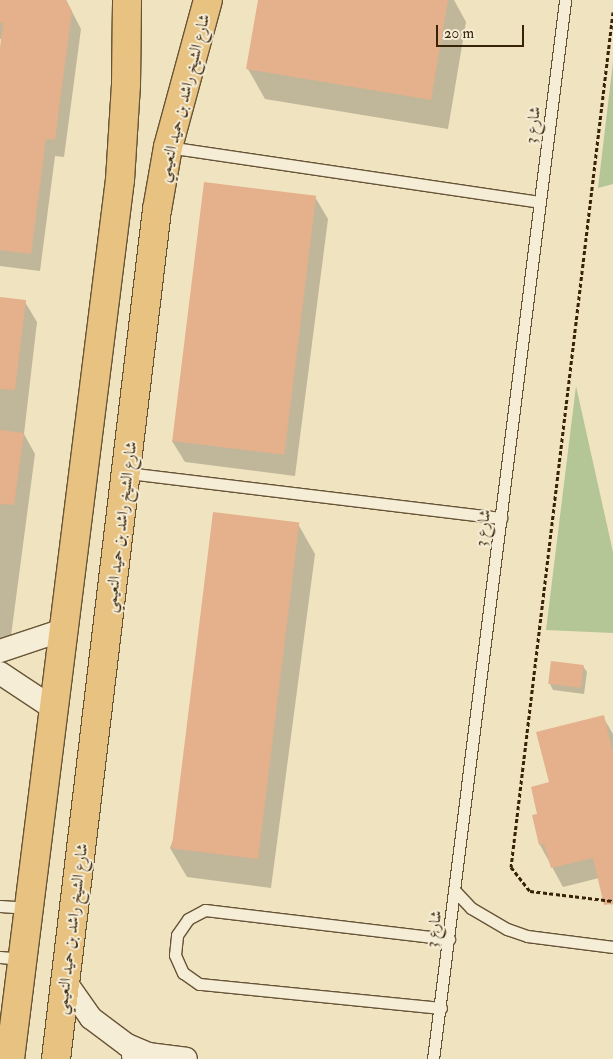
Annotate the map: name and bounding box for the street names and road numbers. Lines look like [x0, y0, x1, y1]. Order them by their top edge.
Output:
street label: شارع الشيخ راشد بن حميد النعيمي [154, 12, 214, 184]
street label: شارع 3 [521, 105, 545, 145]
street label: شارع الشيخ راشد بن حميد النعيمي [101, 440, 141, 614]
street label: شارع 3 [471, 508, 495, 548]
street label: شارع الشيخ راشد بن حميد النعيمي [52, 842, 92, 1016]
street label: شارع 3 [422, 909, 446, 949]

